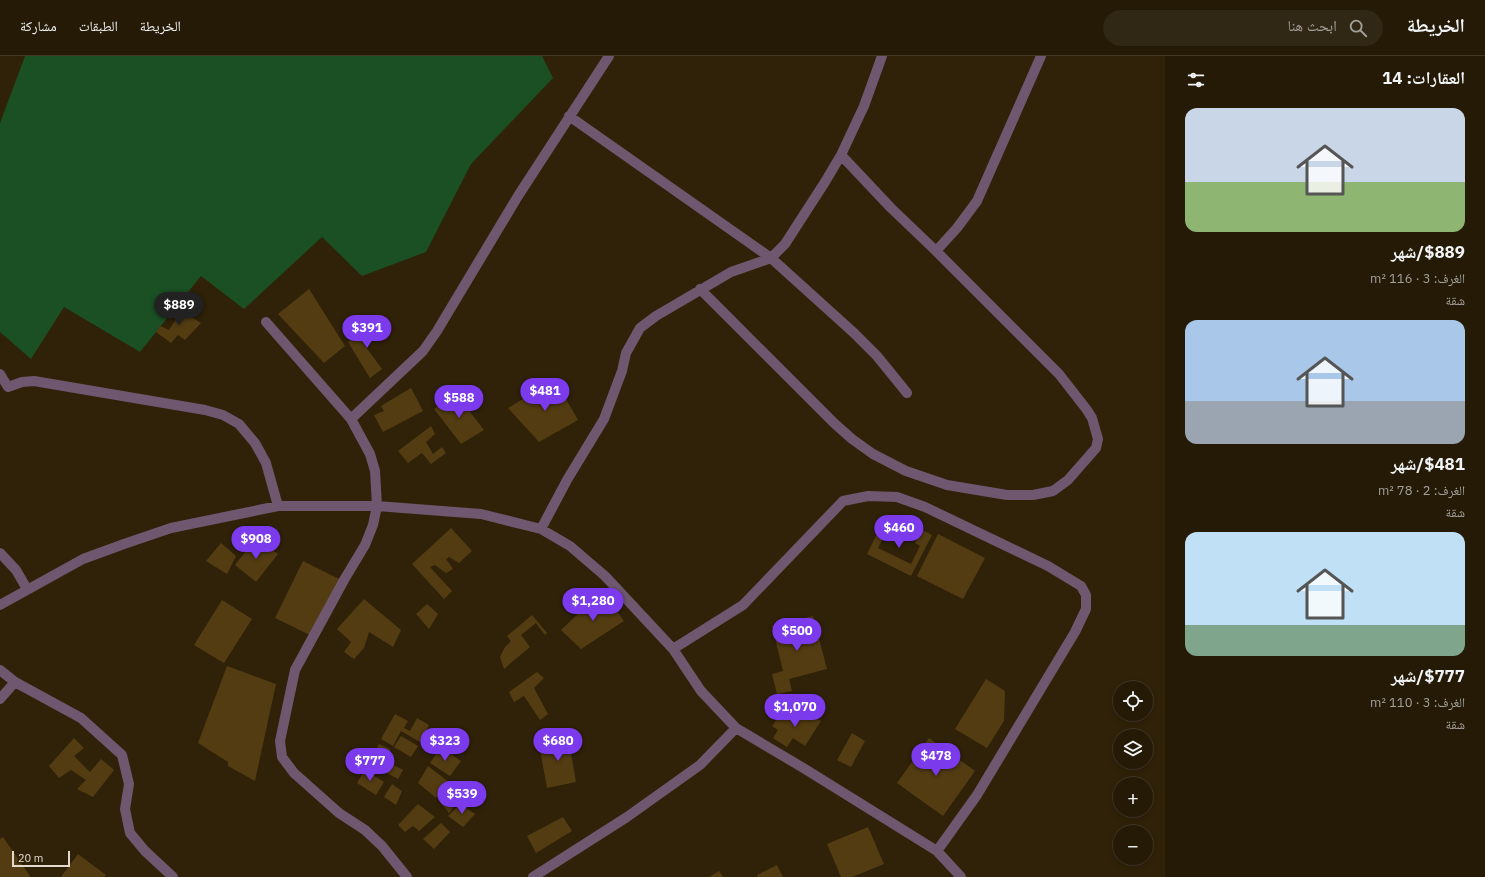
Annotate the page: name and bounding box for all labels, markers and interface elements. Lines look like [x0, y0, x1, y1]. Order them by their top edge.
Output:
search box [1103, 10, 1383, 46]
text: الخريطة [1407, 13, 1465, 37]
text: ابحث هنا [1287, 16, 1337, 35]
text: مشاركة [20, 17, 57, 35]
text: الطبقات [79, 17, 118, 35]
text: الخريطة [140, 17, 181, 35]
icon: search [1347, 17, 1369, 39]
text: العقارات: 14 [1382, 67, 1465, 89]
icon: filters [1185, 69, 1207, 91]
icon: home [1289, 134, 1361, 206]
text: $889/شهر [1391, 241, 1465, 263]
text: الغرف: 3 · 116 m² [1370, 270, 1465, 287]
pin: $889 [155, 292, 203, 326]
text: شقة [1446, 292, 1465, 309]
text: $889 [163, 296, 195, 313]
pin: $391 [343, 315, 391, 349]
text: $391 [351, 319, 383, 336]
icon: home [1289, 346, 1361, 418]
pin: $481 [521, 378, 569, 412]
text: $481 [529, 382, 561, 399]
pin: $588 [435, 385, 483, 419]
text: $588 [443, 389, 475, 406]
text: $481/شهر [1391, 453, 1465, 475]
text: الغرف: 2 · 78 m² [1378, 482, 1465, 499]
text: شقة [1446, 504, 1465, 521]
pin: $460 [875, 515, 923, 549]
text: $460 [883, 519, 915, 536]
pin: $908 [232, 526, 280, 560]
text: $908 [240, 530, 272, 547]
icon: home [1289, 558, 1361, 630]
pin: $1,280 [560, 588, 626, 622]
text: $1,280 [571, 592, 615, 609]
pin: $500 [773, 618, 821, 652]
text: $500 [781, 622, 813, 639]
text: $777/شهر [1391, 665, 1465, 687]
map controls [1113, 681, 1153, 865]
button: locate [1113, 681, 1153, 721]
pin: $1,070 [762, 694, 828, 728]
text: الغرف: 3 · 110 m² [1370, 694, 1465, 711]
text: $1,070 [773, 698, 817, 715]
text: شقة [1446, 716, 1465, 733]
pin: $323 [421, 728, 469, 762]
pin: $680 [534, 728, 582, 762]
button: layers [1113, 729, 1153, 769]
text: $323 [429, 732, 461, 749]
text: $680 [542, 732, 574, 749]
pin: $478 [912, 743, 960, 777]
text: $478 [920, 747, 952, 764]
pin: $777 [346, 748, 394, 782]
text: $777 [354, 752, 386, 769]
button: + [1113, 777, 1153, 817]
pin: $539 [438, 781, 486, 815]
text: $539 [446, 785, 478, 802]
button: − [1113, 825, 1153, 865]
scale bar [12, 849, 70, 868]
text: 20 m [18, 851, 43, 865]

